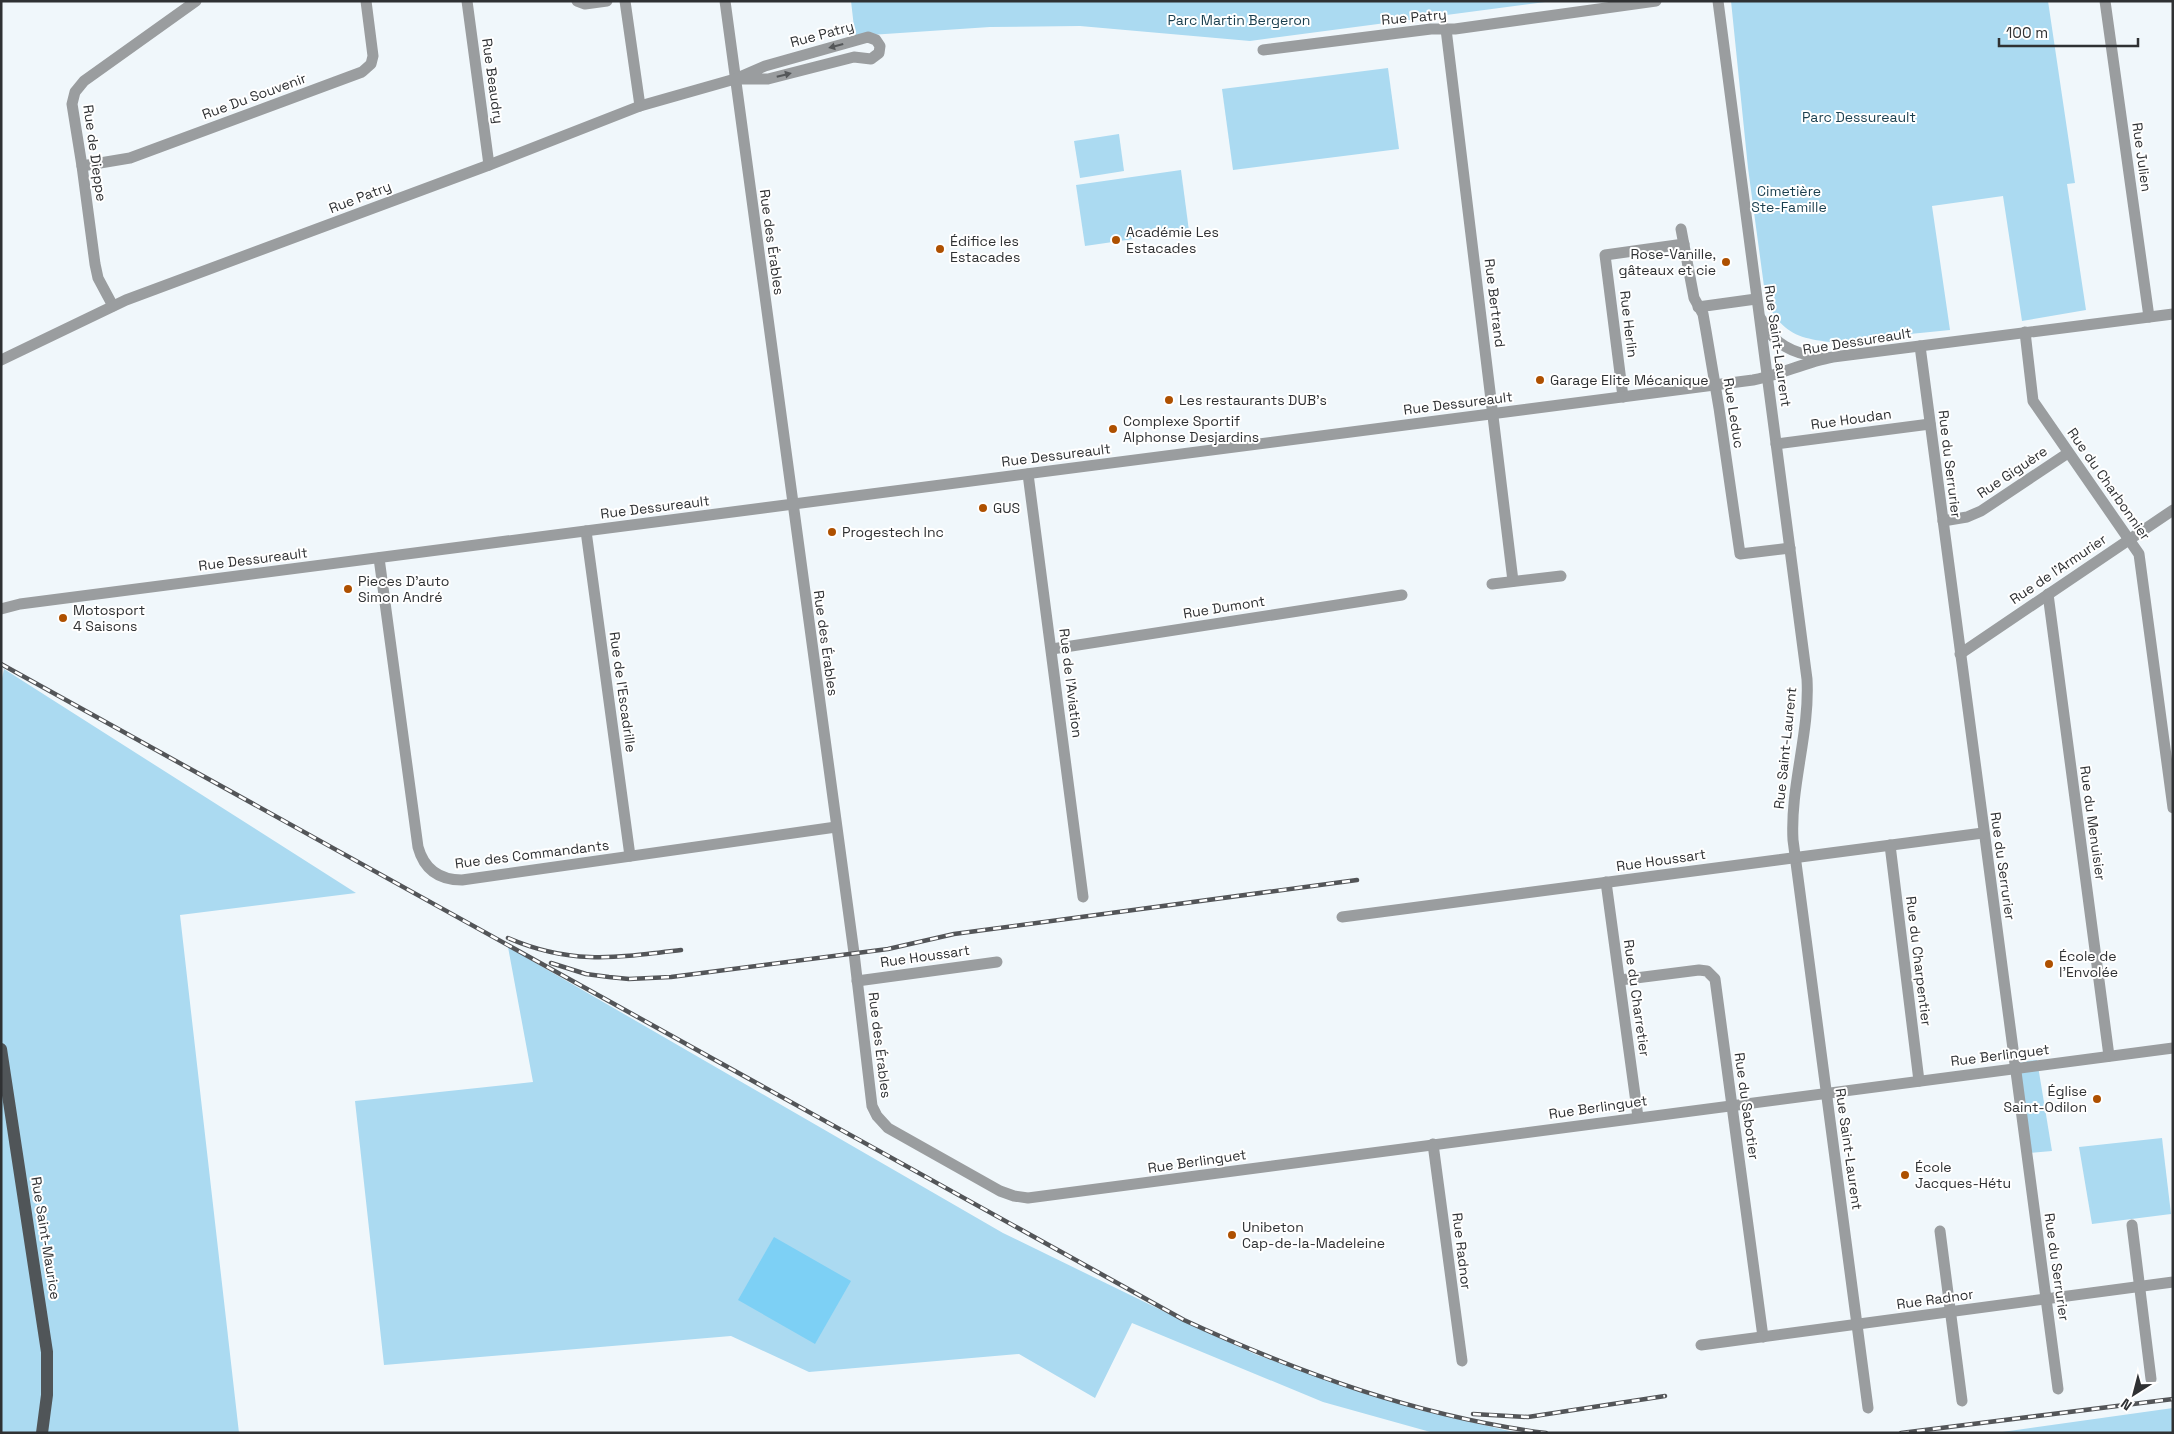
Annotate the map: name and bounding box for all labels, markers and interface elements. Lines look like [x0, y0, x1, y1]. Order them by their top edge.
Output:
street label: Rue Patry [1381, 5, 1447, 29]
park label: Parc Martin Bergeron [1168, 11, 1310, 29]
scale bar [1999, 15, 2138, 47]
street label: Rue Patry [788, 17, 856, 51]
text: 100 m [2006, 23, 2048, 42]
street label: Rue Beaudry [478, 37, 508, 125]
one-way arrow [828, 42, 844, 50]
street label: Rue Du Souvenir [200, 69, 308, 123]
one-way arrow [776, 71, 791, 79]
street label: Rue de Dieppe [79, 103, 111, 203]
park label: Parc Dessureault [1802, 108, 1916, 126]
street label: Rue Julien [2128, 121, 2156, 193]
street label: Rue Patry [326, 177, 394, 217]
park label: Cimetière Ste-Famille [1751, 182, 1827, 216]
street label: Rue des Érables [756, 188, 788, 296]
place label: Académie Les Estacades [1126, 223, 1219, 257]
place label: Édifice les Estacades [950, 232, 1020, 266]
marker: Académie Les Estacades [1110, 234, 1122, 246]
marker: Édifice les Estacades [934, 243, 946, 255]
place label: Rose-Vanille, gâteaux et cie [1618, 245, 1716, 279]
marker: Rose-Vanille, gâteaux et cie [1720, 256, 1732, 268]
street label: Rue Bertrand [1481, 258, 1509, 348]
street label: Rue Saint-Laurent [1761, 284, 1795, 408]
street label: Rue Herlin [1616, 289, 1642, 359]
street label: Rue Dessureault [1801, 324, 1913, 358]
place label: Garage Elite Mécanique [1550, 371, 1709, 389]
marker: Garage Elite Mécanique [1534, 374, 1546, 386]
street label: Rue Leduc [1720, 376, 1748, 450]
street label: Rue Dessureault [1402, 387, 1514, 419]
place label: Les restaurants DUB's [1179, 391, 1327, 409]
marker: Les restaurants DUB's [1163, 394, 1175, 406]
street label: Rue Houdan [1809, 404, 1893, 434]
street label: Rue du Serrurier [1934, 409, 1966, 519]
place label: Complexe Sportif Alphonse Desjardins [1123, 412, 1259, 446]
marker: Complexe Sportif Alphonse Desjardins [1107, 423, 1119, 435]
street label: Rue du Charbonnier [2063, 424, 2155, 544]
street label: Rue Dessureault [1000, 439, 1112, 471]
street label: Rue Giguère [1973, 442, 2051, 502]
street label: Rue Dessureault [599, 491, 711, 523]
place label: GUS [993, 499, 1020, 517]
marker: GUS [977, 502, 989, 514]
place label: Progestech Inc [842, 523, 944, 541]
marker: Progestech Inc [826, 526, 838, 538]
street label: Rue de l'Armurier [2006, 530, 2110, 608]
street label: Rue Dessureault [197, 543, 309, 575]
place label: Pieces D'auto Simon André [358, 572, 449, 606]
marker: Pieces D'auto Simon André [342, 583, 354, 595]
street label: Rue des Érables [810, 589, 842, 697]
street label: Rue Dumont [1182, 592, 1266, 622]
place label: Motosport 4 Saisons [73, 601, 145, 635]
marker: Motosport 4 Saisons [57, 612, 69, 624]
street label: Rue de l'Aviation [1055, 627, 1087, 739]
street label: Rue de l'Escadrille [606, 631, 640, 753]
street label: Rue Saint-Laurent [1770, 686, 1800, 810]
street label: Rue du Menuisier [2076, 764, 2110, 882]
street label: Rue du Serrurier [1987, 811, 2019, 921]
street label: Rue des Commandants [454, 836, 610, 872]
street label: Rue Houssart [1615, 845, 1707, 875]
street label: Rue du Charpentier [1902, 895, 1936, 1027]
street label: Rue du Charretier [1620, 938, 1654, 1058]
street label: Rue Houssart [879, 941, 971, 971]
place label: École de l'Envolée [2059, 947, 2118, 981]
marker: École de l'Envolée [2043, 958, 2055, 970]
street label: Rue des Érables [865, 991, 895, 1099]
street label: Rue Berlinguet [1949, 1040, 2051, 1070]
street label: Rue du Sabotier [1731, 1051, 1763, 1161]
place label: Église Saint-Odilon [2003, 1082, 2087, 1116]
street label: Rue Saint-Laurent [1832, 1087, 1866, 1211]
street label: Rue Berlinguet [1547, 1091, 1649, 1123]
marker: Église Saint-Odilon [2091, 1093, 2103, 1105]
street label: Rue Berlinguet [1146, 1145, 1248, 1177]
place label: École Jacques-Hétu [1915, 1158, 2011, 1192]
marker: École Jacques-Hétu [1899, 1169, 1911, 1181]
street label: Rue Saint-Maurice [27, 1175, 65, 1301]
street label: Rue Radnor [1448, 1211, 1476, 1291]
street label: Rue du Serrurier [2041, 1212, 2073, 1322]
place label: Unibeton Cap-de-la-Madeleine [1242, 1218, 1385, 1252]
marker: Unibeton Cap-de-la-Madeleine [1226, 1229, 1238, 1241]
street label: Rue Radnor [1895, 1285, 1975, 1313]
north arrow [2109, 1369, 2159, 1419]
text: N [2117, 1394, 2135, 1415]

